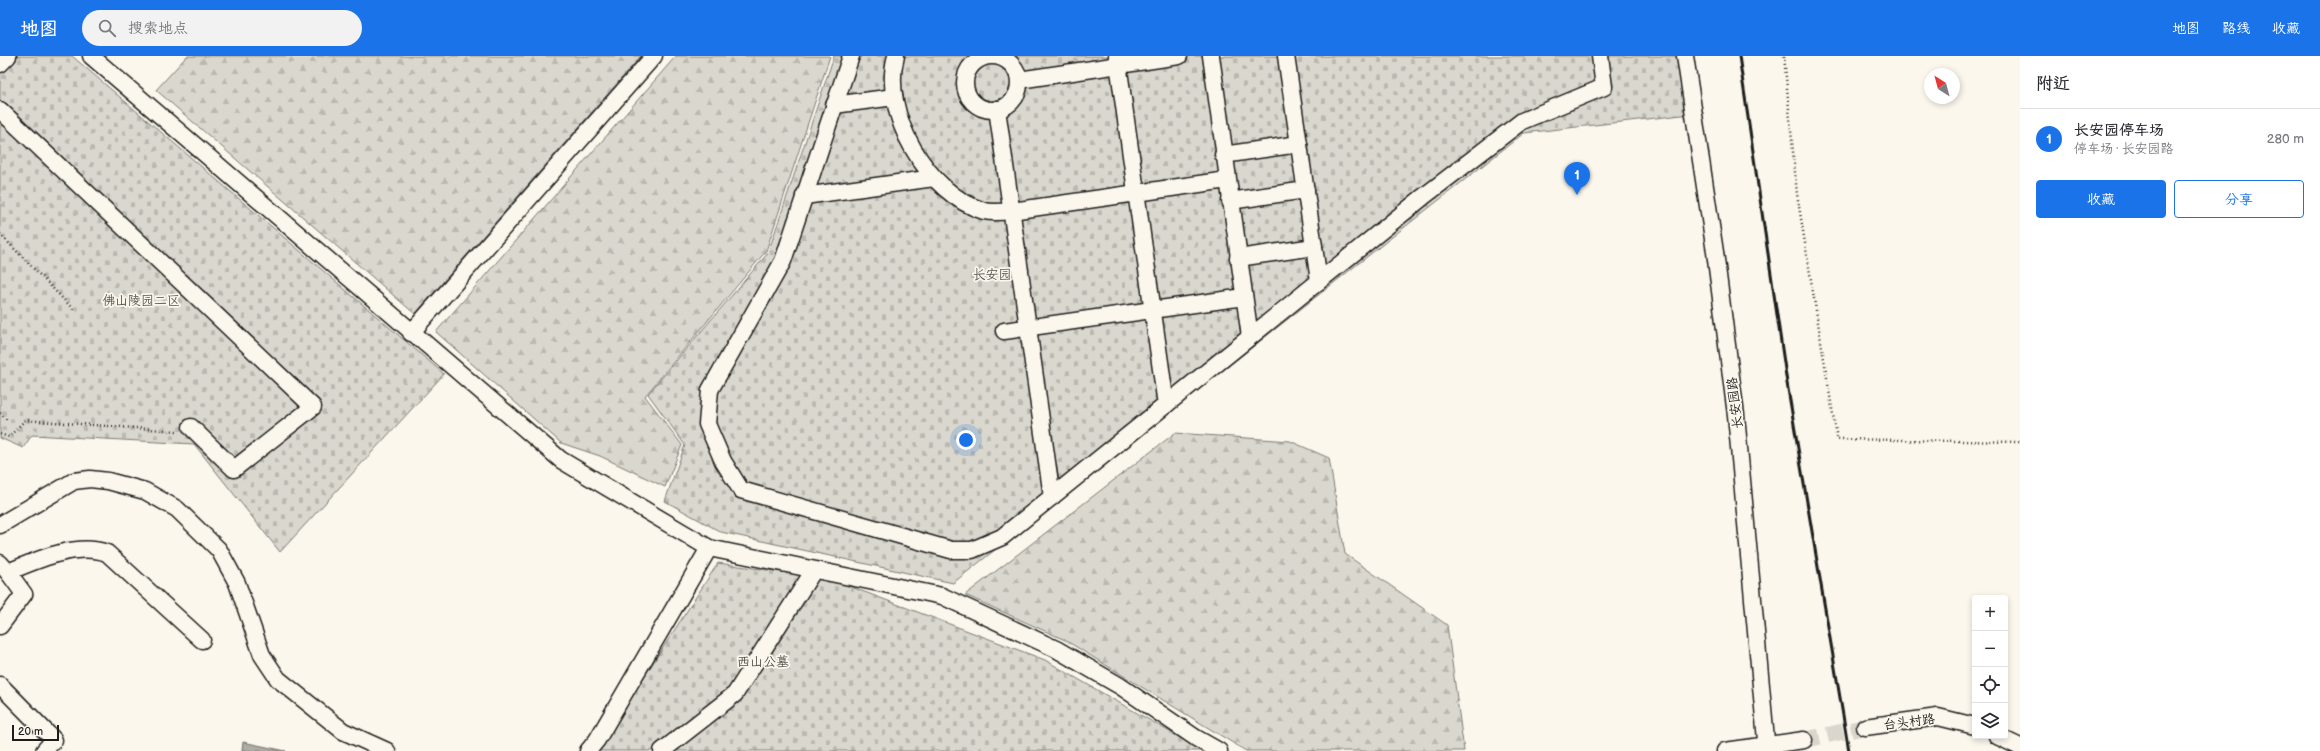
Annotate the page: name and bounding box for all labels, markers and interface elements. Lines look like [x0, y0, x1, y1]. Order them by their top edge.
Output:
search box [82, 10, 362, 46]
icon: search [96, 17, 118, 39]
text: 地图 [20, 18, 58, 41]
text: 搜索地点 [128, 19, 188, 38]
text: 地图 [2172, 20, 2200, 37]
text: 路线 [2222, 20, 2250, 37]
text: 收藏 [2272, 20, 2300, 37]
north arrow [1924, 68, 1960, 104]
text: 附近 [2036, 74, 2070, 94]
text: 长安园停车场 [2074, 121, 2164, 140]
text: 1 [2046, 131, 2052, 147]
text: 280 m [2267, 131, 2304, 147]
text: 停车场 · 长安园路 [2074, 141, 2173, 157]
pin: 1 [1564, 162, 1590, 195]
button: 收藏 [2036, 180, 2166, 218]
button: 分享 [2174, 180, 2304, 218]
park label: 长安园 [972, 267, 1012, 283]
park label: 佛山陵园二区 [102, 293, 180, 309]
street label: 长安园路 [1724, 376, 1746, 430]
your location [956, 430, 976, 450]
map controls [1972, 595, 2008, 739]
button: + [1972, 595, 2008, 631]
button: − [1972, 631, 2008, 667]
park label: 西山公墓 [737, 654, 789, 670]
button: locate [1972, 667, 2008, 703]
button: layers [1972, 703, 2008, 739]
street label: 台头村路 [1882, 711, 1936, 733]
scale bar [12, 723, 59, 742]
text: 20 m [18, 725, 43, 738]

